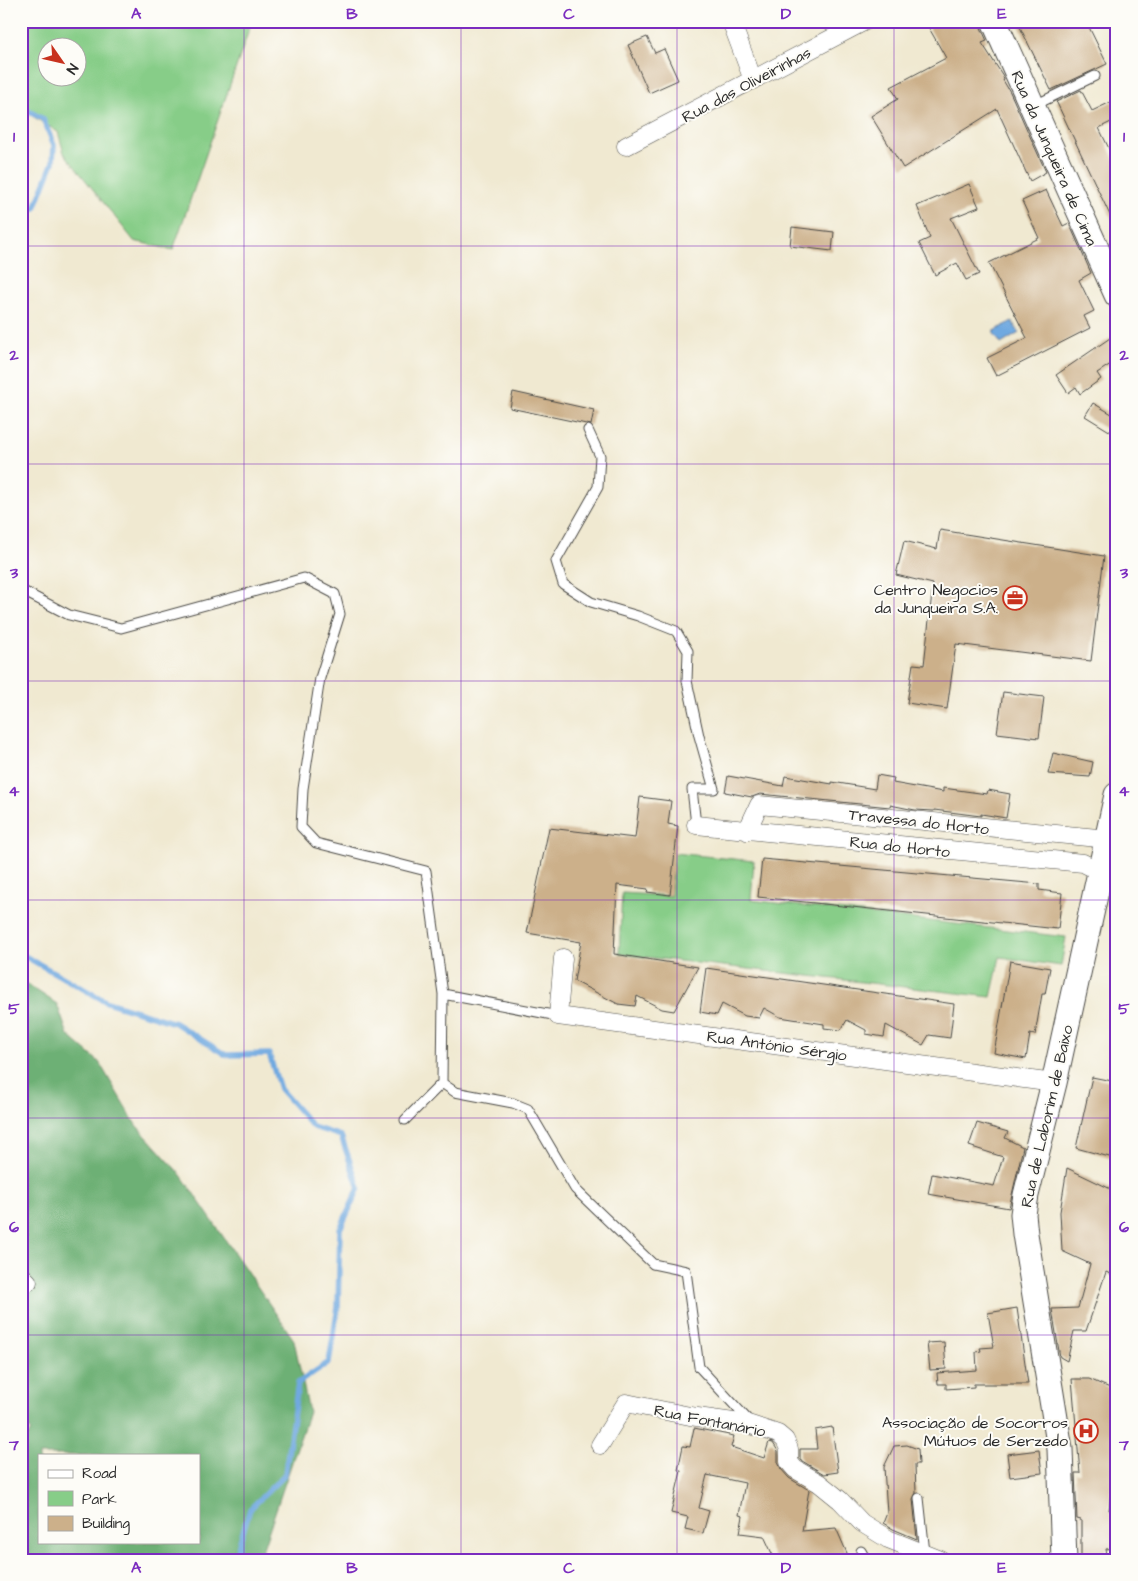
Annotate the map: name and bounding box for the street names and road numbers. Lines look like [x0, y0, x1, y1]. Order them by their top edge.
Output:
street label: Rua das Oliveirinhas [678, 42, 815, 128]
street label: Rua da Junqueira de Cima [1005, 67, 1103, 250]
street label: Travessa do Horto [848, 804, 990, 840]
street label: Rua do Horto [849, 831, 951, 863]
street label: Rua de Laborim de Baixo [1015, 1023, 1079, 1210]
street label: Rua António Sérgio [705, 1025, 848, 1068]
street label: Rua Fontanário [652, 1399, 767, 1443]

